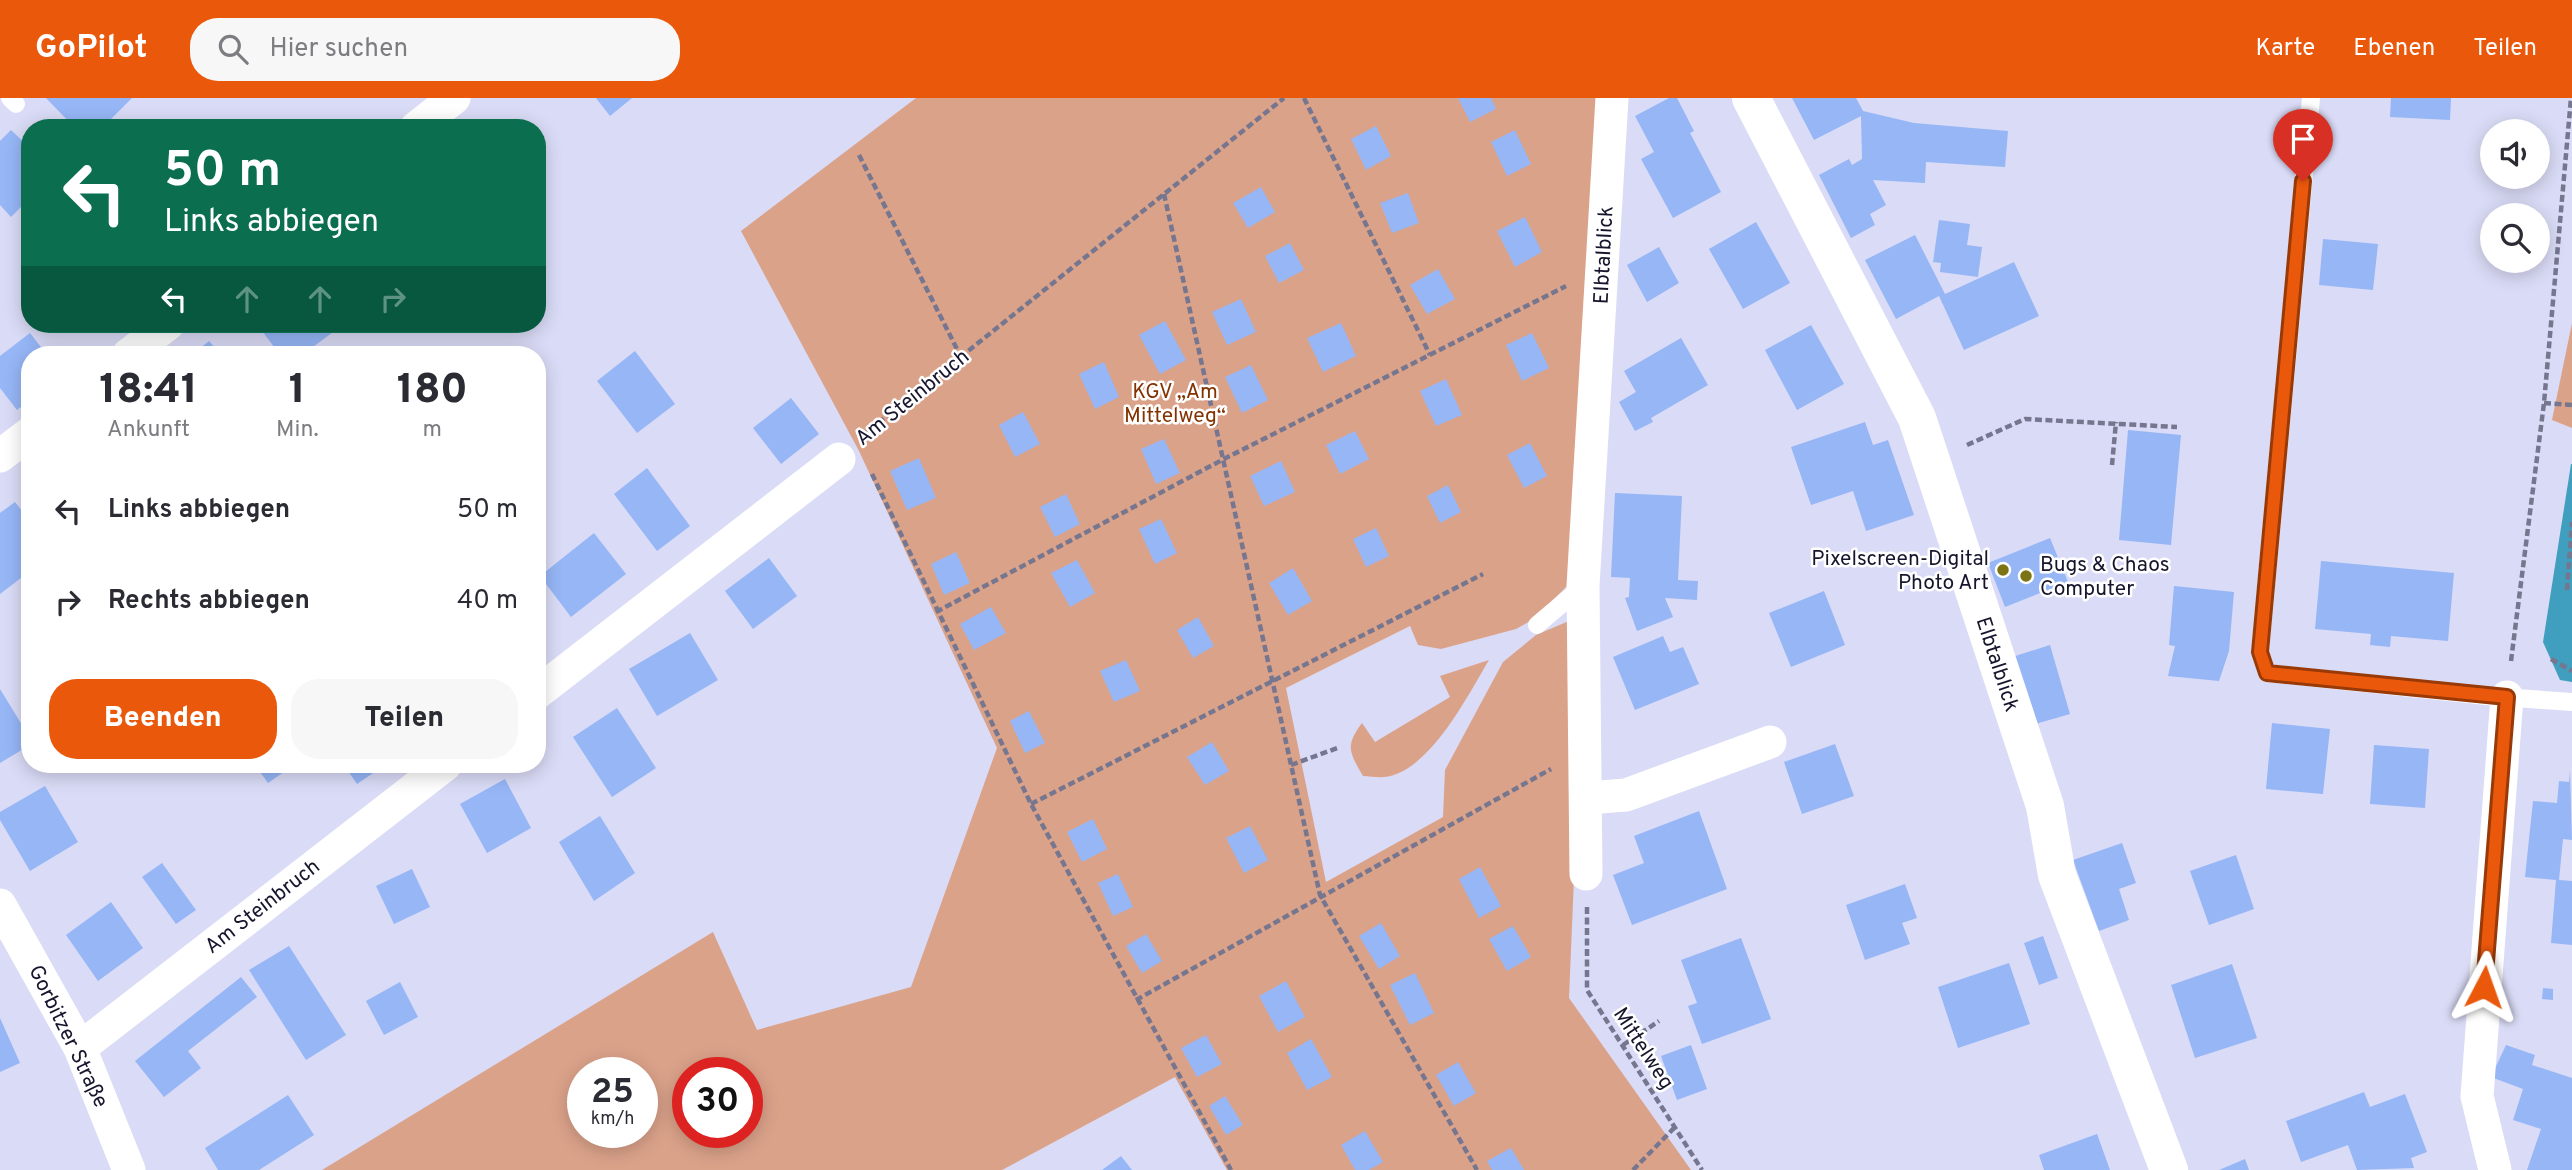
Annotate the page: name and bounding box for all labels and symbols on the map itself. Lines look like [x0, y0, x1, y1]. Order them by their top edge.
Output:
pin [2273, 109, 2333, 181]
street label: Elbtalblick [1588, 205, 1621, 305]
street label: Am Steinbruch [850, 344, 976, 452]
park label: KGV „Am Mittelweg“ [1124, 379, 1226, 430]
place label: Pixelscreen-Digital Photo Art [1811, 546, 1989, 597]
place label: Bugs & Chaos Computer [2040, 552, 2170, 603]
marker: Pixelscreen-Digital Photo Art [1995, 562, 2011, 578]
marker: Bugs & Chaos Computer [2018, 568, 2034, 584]
street label: Elbtalblick [1969, 614, 2025, 715]
street label: Am Steinbruch [200, 854, 326, 961]
position arrow [2447, 950, 2521, 1024]
street label: Gorbitzer Straße [22, 961, 114, 1112]
street label: Mittelweg [1606, 1003, 1679, 1095]
speed limit sign: 30 [672, 1057, 763, 1148]

